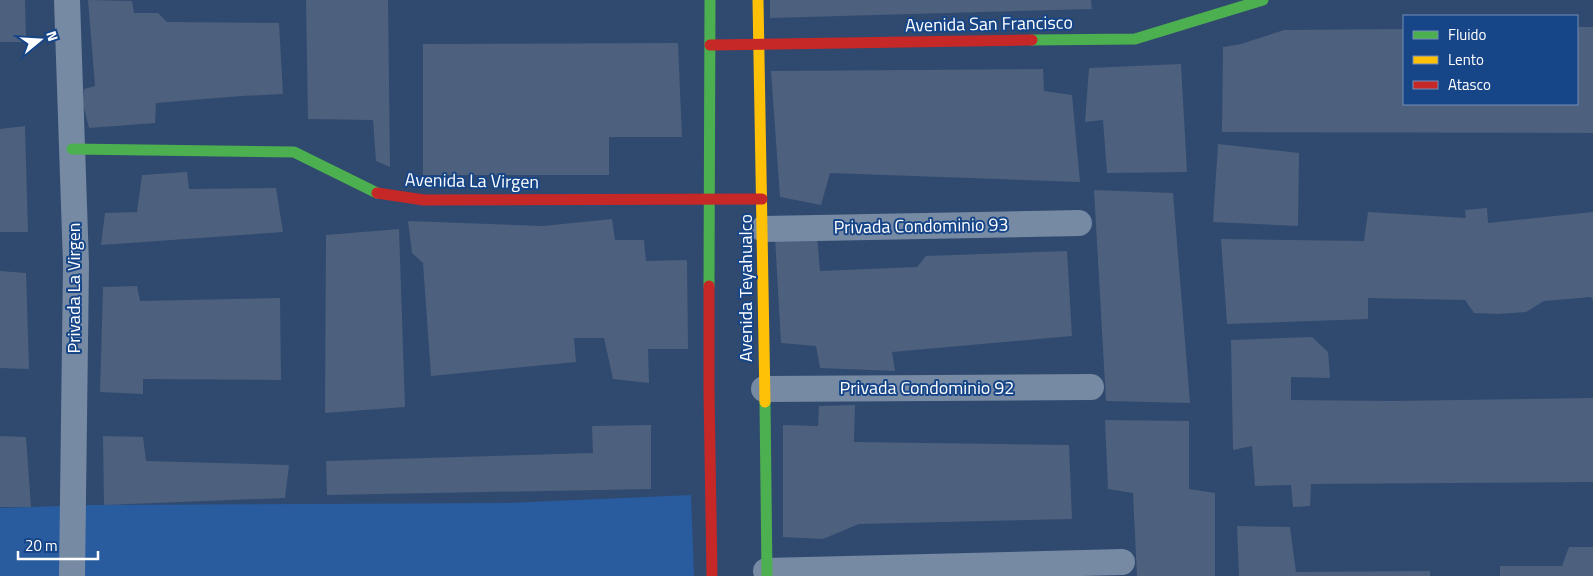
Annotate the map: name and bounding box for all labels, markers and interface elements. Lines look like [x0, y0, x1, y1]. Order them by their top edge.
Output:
street label: Avenida San Francisco [905, 9, 1073, 38]
north arrow [15, 15, 65, 65]
legend [1403, 15, 1578, 105]
text: Fluido [1448, 23, 1487, 46]
text: N [41, 28, 64, 44]
text: Lento [1448, 48, 1484, 71]
text: Atasco [1448, 73, 1491, 96]
street label: Avenida La Virgen [405, 166, 539, 195]
street label: Privada Condominio 93 [833, 210, 1009, 241]
street label: Avenida Teyahualco [732, 214, 759, 362]
street label: Privada La Virgen [60, 222, 87, 354]
street label: Privada Condominio 92 [840, 374, 1014, 401]
scale bar [18, 528, 98, 560]
text: 20 m [25, 534, 58, 557]

